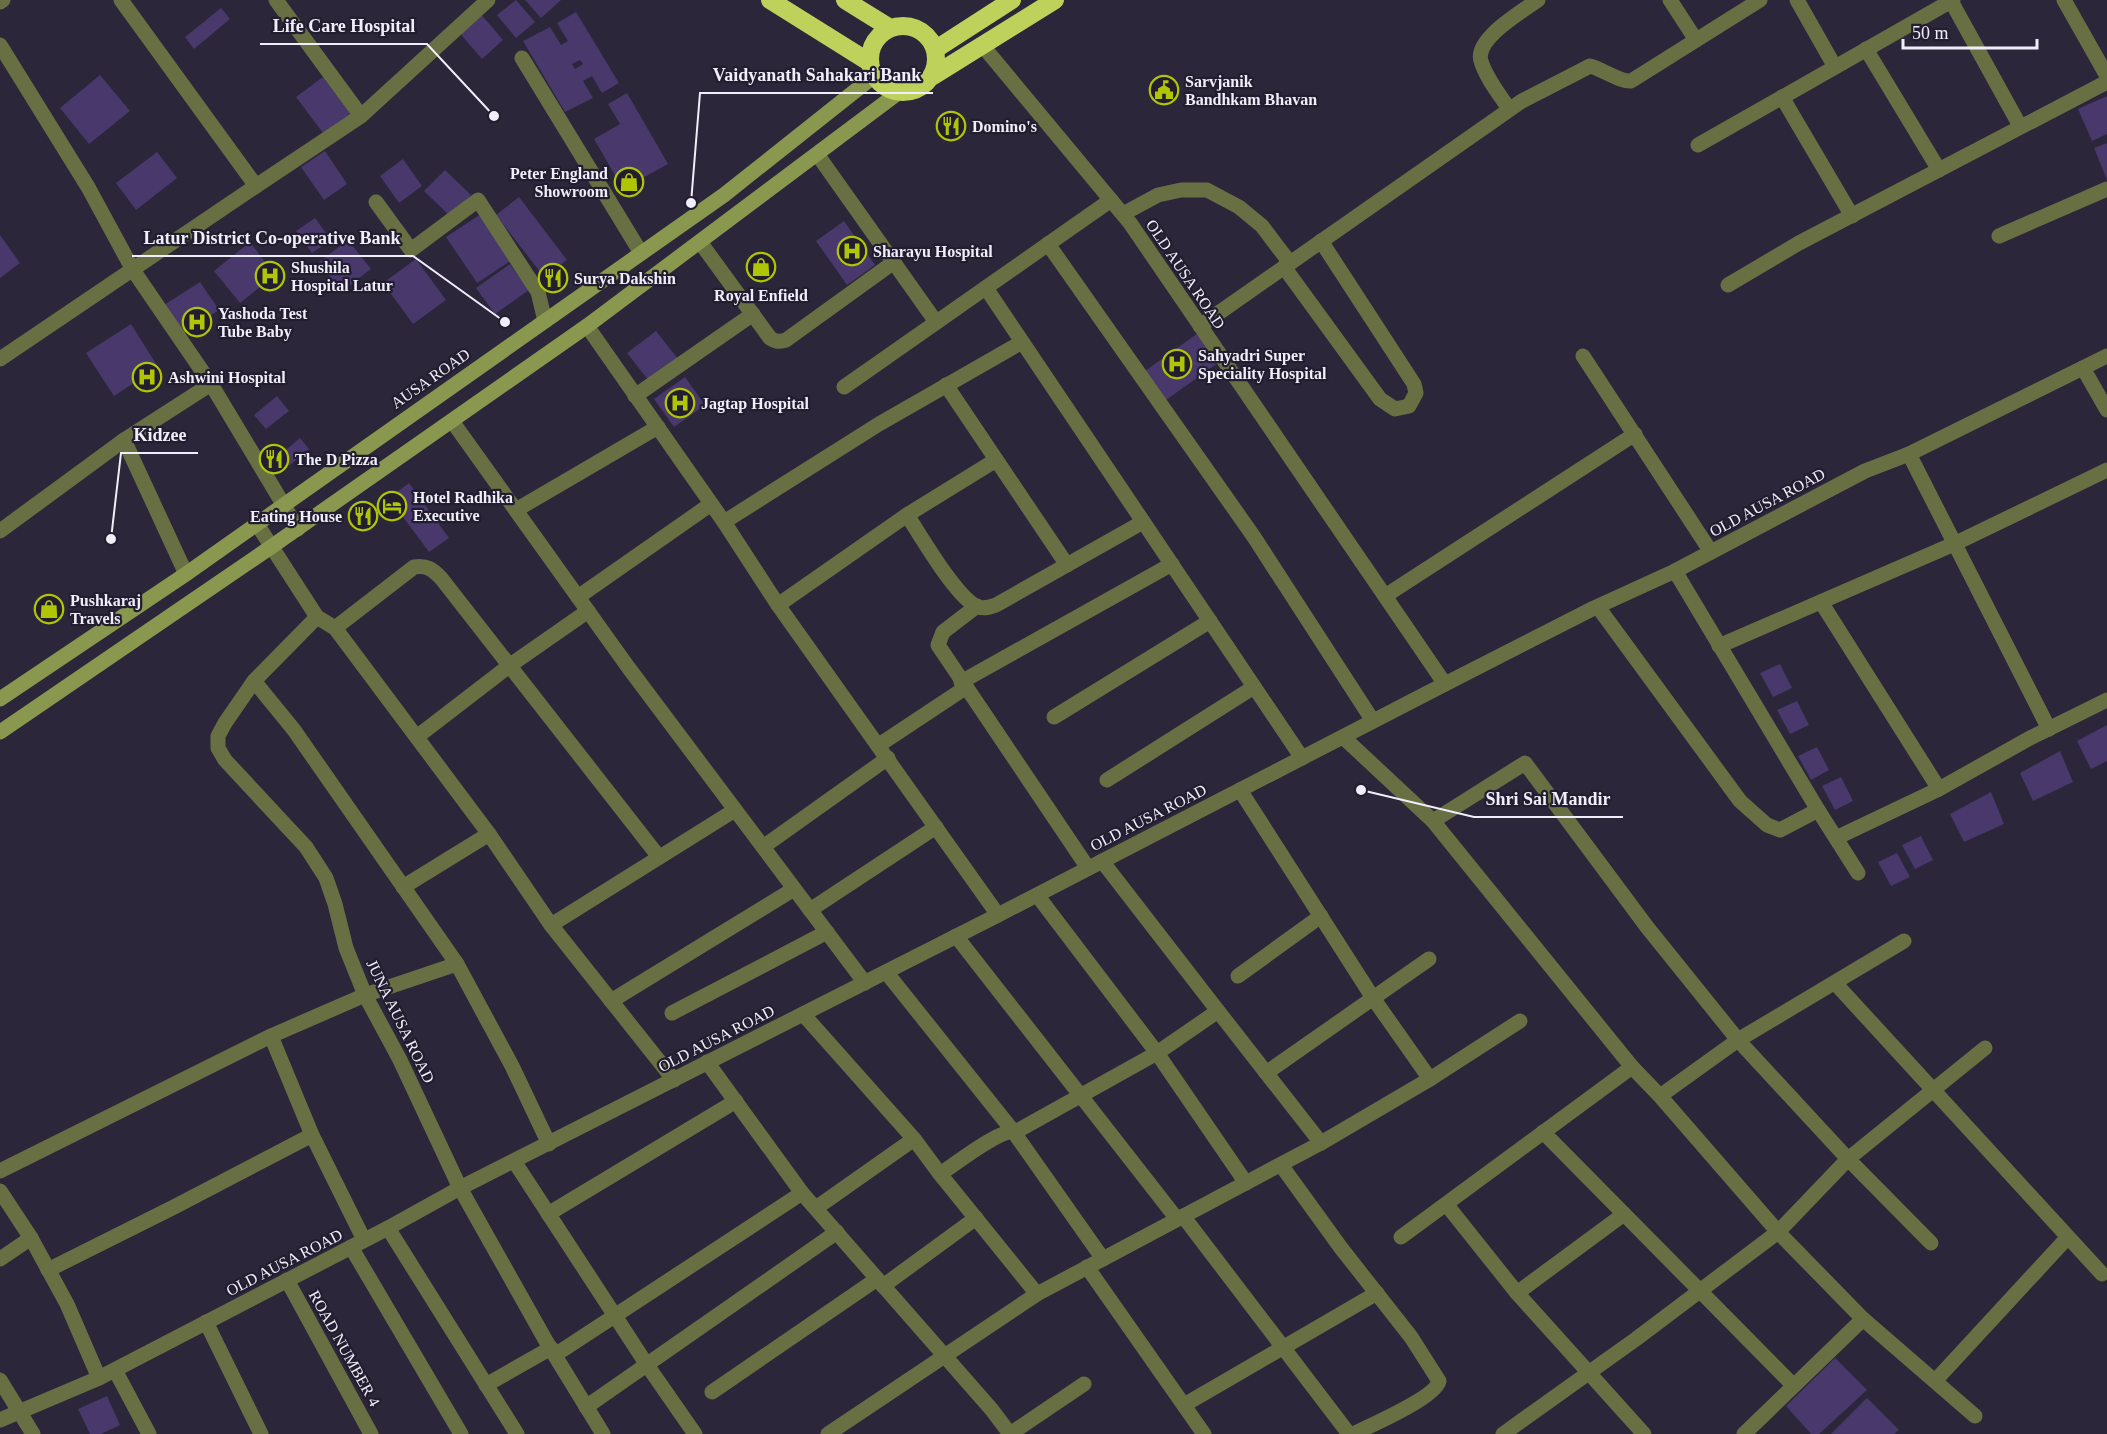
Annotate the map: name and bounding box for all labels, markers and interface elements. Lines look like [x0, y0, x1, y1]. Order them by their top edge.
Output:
callout: Life Care Hospital [260, 8, 427, 44]
scale bar [1903, 12, 2036, 50]
text: Life Care Hospital [273, 16, 415, 36]
text: 50 m [1912, 23, 1949, 43]
callout: Vaidyanath Sahakari Bank [700, 57, 933, 93]
text: Vaidyanath Sahakari Bank [713, 65, 921, 85]
place label: Sarvjanik Bandhkam Bhavan [1185, 73, 1317, 108]
public building icon: Sarvjanik Bandhkam Bhavan [1148, 74, 1180, 106]
restaurant icon: Domino's [935, 110, 967, 142]
place label: Domino's [972, 118, 1037, 135]
place label: Peter England Showroom [510, 165, 609, 200]
shop icon: Peter England Showroom [613, 166, 645, 198]
street label: OLD AUSA ROAD [1143, 216, 1228, 332]
callout: Latur District Co-operative Bank [132, 220, 413, 256]
text: Latur District Co-operative Bank [143, 228, 401, 248]
hospital icon: Sharayu Hospital [836, 235, 868, 267]
place label: Sharayu Hospital [873, 243, 993, 261]
shop icon: Royal Enfield [745, 251, 777, 283]
place label: Shushila Hospital Latur [291, 259, 393, 295]
hospital icon: Shushila Hospital Latur [254, 260, 286, 292]
restaurant icon: Surya Dakshin [537, 262, 569, 294]
place label: Surya Dakshin [574, 270, 676, 288]
place label: Royal Enfield [714, 287, 808, 305]
place label: Yashoda Test Tube Baby [218, 305, 308, 341]
hospital icon: Yashoda Test Tube Baby [181, 306, 213, 338]
street label: AUSA ROAD [388, 345, 473, 412]
place label: Sahyadri Super Speciality Hospital [1198, 347, 1327, 383]
hospital icon: Sahyadri Super Speciality Hospital [1161, 348, 1193, 380]
hospital icon: Ashwini Hospital [131, 361, 163, 393]
place label: Ashwini Hospital [168, 369, 286, 387]
hospital icon: Jagtap Hospital [664, 387, 696, 419]
place label: Jagtap Hospital [701, 395, 810, 413]
callout: Kidzee [121, 417, 198, 453]
text: Kidzee [134, 425, 186, 445]
restaurant icon: The D Pizza [258, 443, 290, 475]
place label: The D Pizza [295, 451, 378, 468]
street label: OLD AUSA ROAD [1707, 465, 1828, 540]
place label: Hotel Radhika Executive [413, 489, 513, 524]
hotel icon: Hotel Radhika Executive [376, 490, 408, 522]
restaurant icon: Eating House [347, 500, 379, 532]
place label: Eating House [250, 508, 342, 526]
place label: Pushkaraj Travels [70, 592, 141, 627]
shop icon: Pushkaraj Travels [33, 593, 65, 625]
street label: OLD AUSA ROAD [1087, 781, 1209, 854]
callout: Shri Sai Mandir [1474, 781, 1623, 817]
text: Shri Sai Mandir [1485, 789, 1611, 809]
street label: JUNA AUSA ROAD [363, 957, 438, 1086]
street label: OLD AUSA ROAD [655, 1002, 777, 1075]
street label: OLD AUSA ROAD [223, 1226, 345, 1299]
street label: ROAD NUMBER 4 [306, 1287, 383, 1409]

